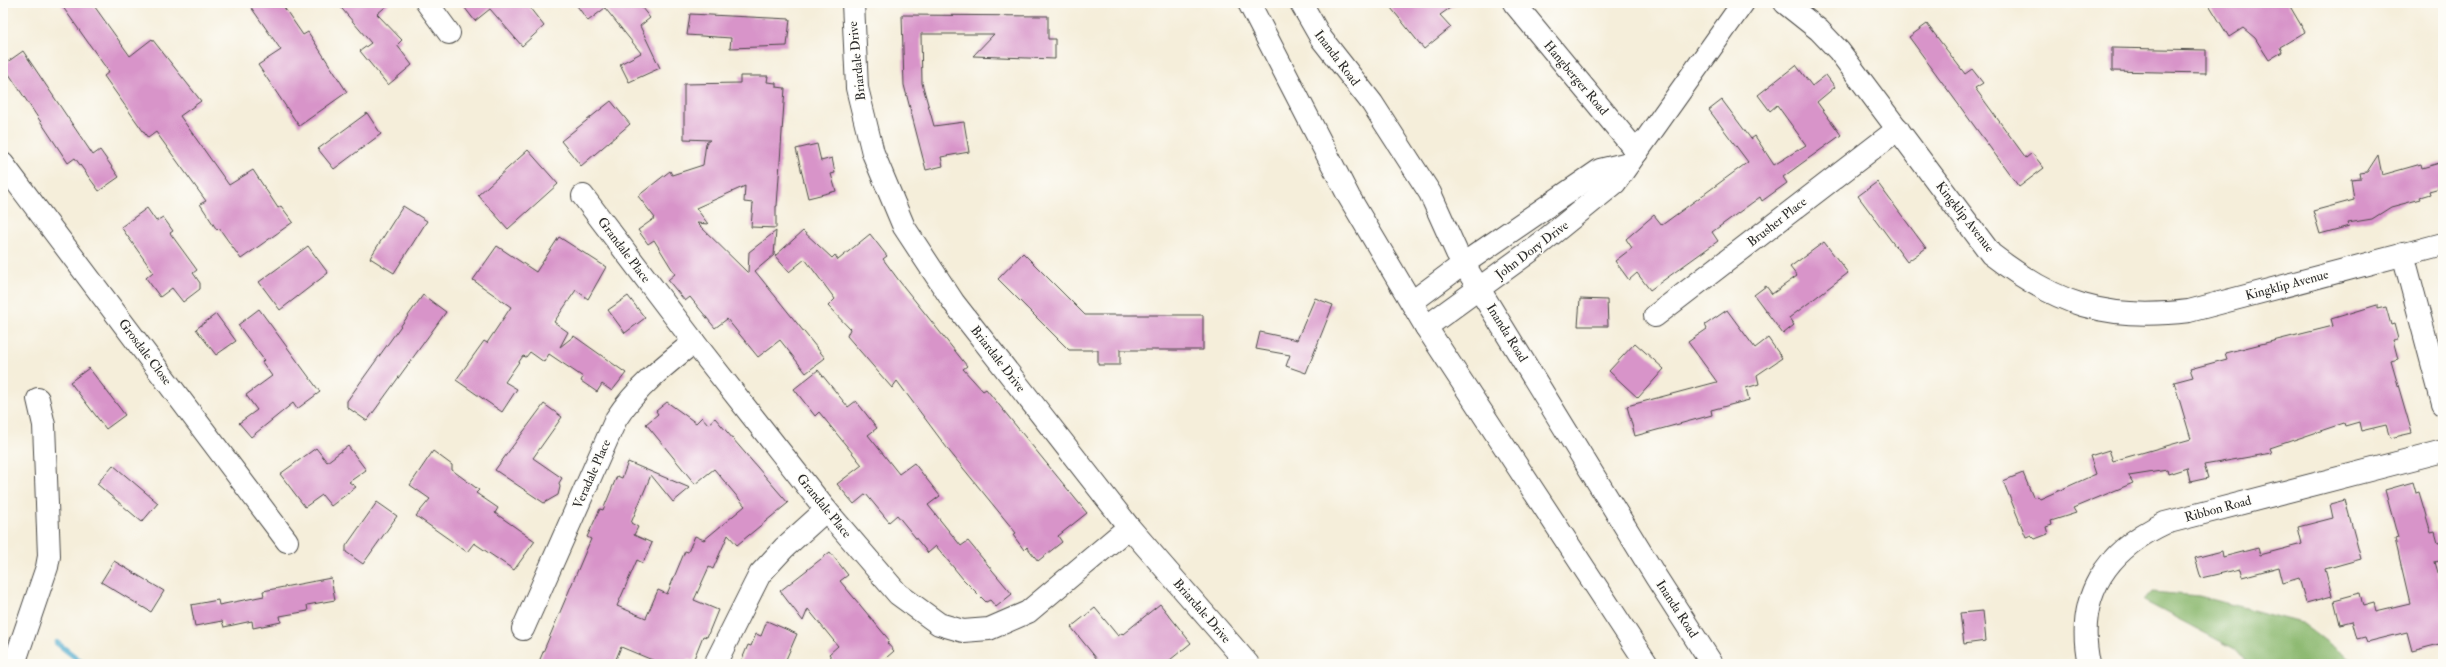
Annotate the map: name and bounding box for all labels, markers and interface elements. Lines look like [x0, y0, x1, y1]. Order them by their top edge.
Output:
street label: Briardale Drive [845, 20, 869, 102]
street label: Inanda Road [1311, 27, 1363, 89]
street label: Hangberger Road [1540, 38, 1612, 119]
street label: Kingklip Avenue [1932, 178, 1998, 257]
street label: Brusher Place [1744, 193, 1810, 250]
street label: Grandale Place [594, 214, 654, 286]
street label: John Dory Drive [1491, 217, 1573, 284]
street label: Kingklip Avenue [2244, 266, 2331, 305]
street label: Inanda Road [1483, 301, 1531, 366]
street label: Grosdale Close [115, 316, 175, 389]
street label: Briardale Drive [967, 323, 1029, 396]
street label: Veradale Place [570, 436, 615, 511]
street label: Grandale Place [793, 471, 855, 542]
street label: Ribbon Road [2183, 492, 2254, 526]
street label: Briardale Drive [1170, 576, 1235, 647]
street label: Inanda Road [1652, 577, 1702, 641]

